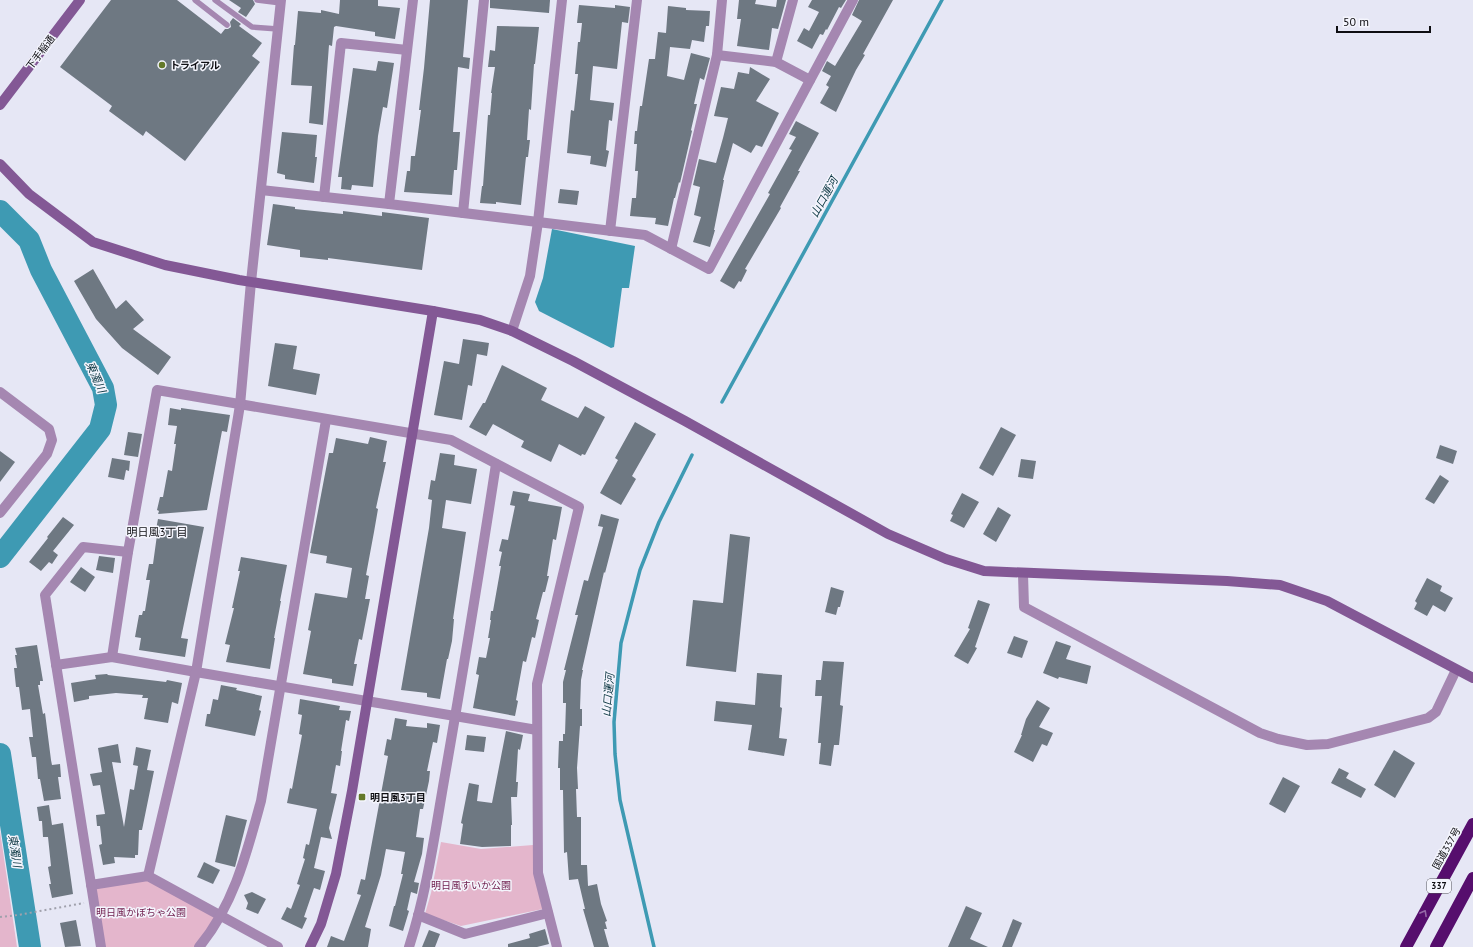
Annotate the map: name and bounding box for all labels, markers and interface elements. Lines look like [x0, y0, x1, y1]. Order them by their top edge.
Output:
scale bar [1337, 8, 1430, 34]
text: 50 m [1343, 14, 1369, 29]
street label: 下手稲通 [23, 32, 58, 72]
place label: トライアル [170, 59, 220, 72]
marker: トライアル [157, 60, 167, 70]
water label: 山口運河 [807, 173, 842, 220]
water label: 東濁川 [83, 359, 110, 396]
district label: 明日風3丁目 [127, 525, 188, 539]
water label: 山口運河 [599, 670, 617, 718]
place label: 明日風3丁目 [370, 791, 426, 804]
marker: 明日風3丁目 [357, 792, 367, 802]
street label: 国道337号 [1430, 825, 1463, 872]
water label: 東濁川 [6, 834, 25, 869]
park label: 明日風すいか公園 [431, 879, 511, 892]
road number: 337 [1427, 879, 1451, 893]
park label: 明日風かぼちゃ公園 [96, 906, 186, 919]
one-way arrow [1420, 910, 1427, 917]

